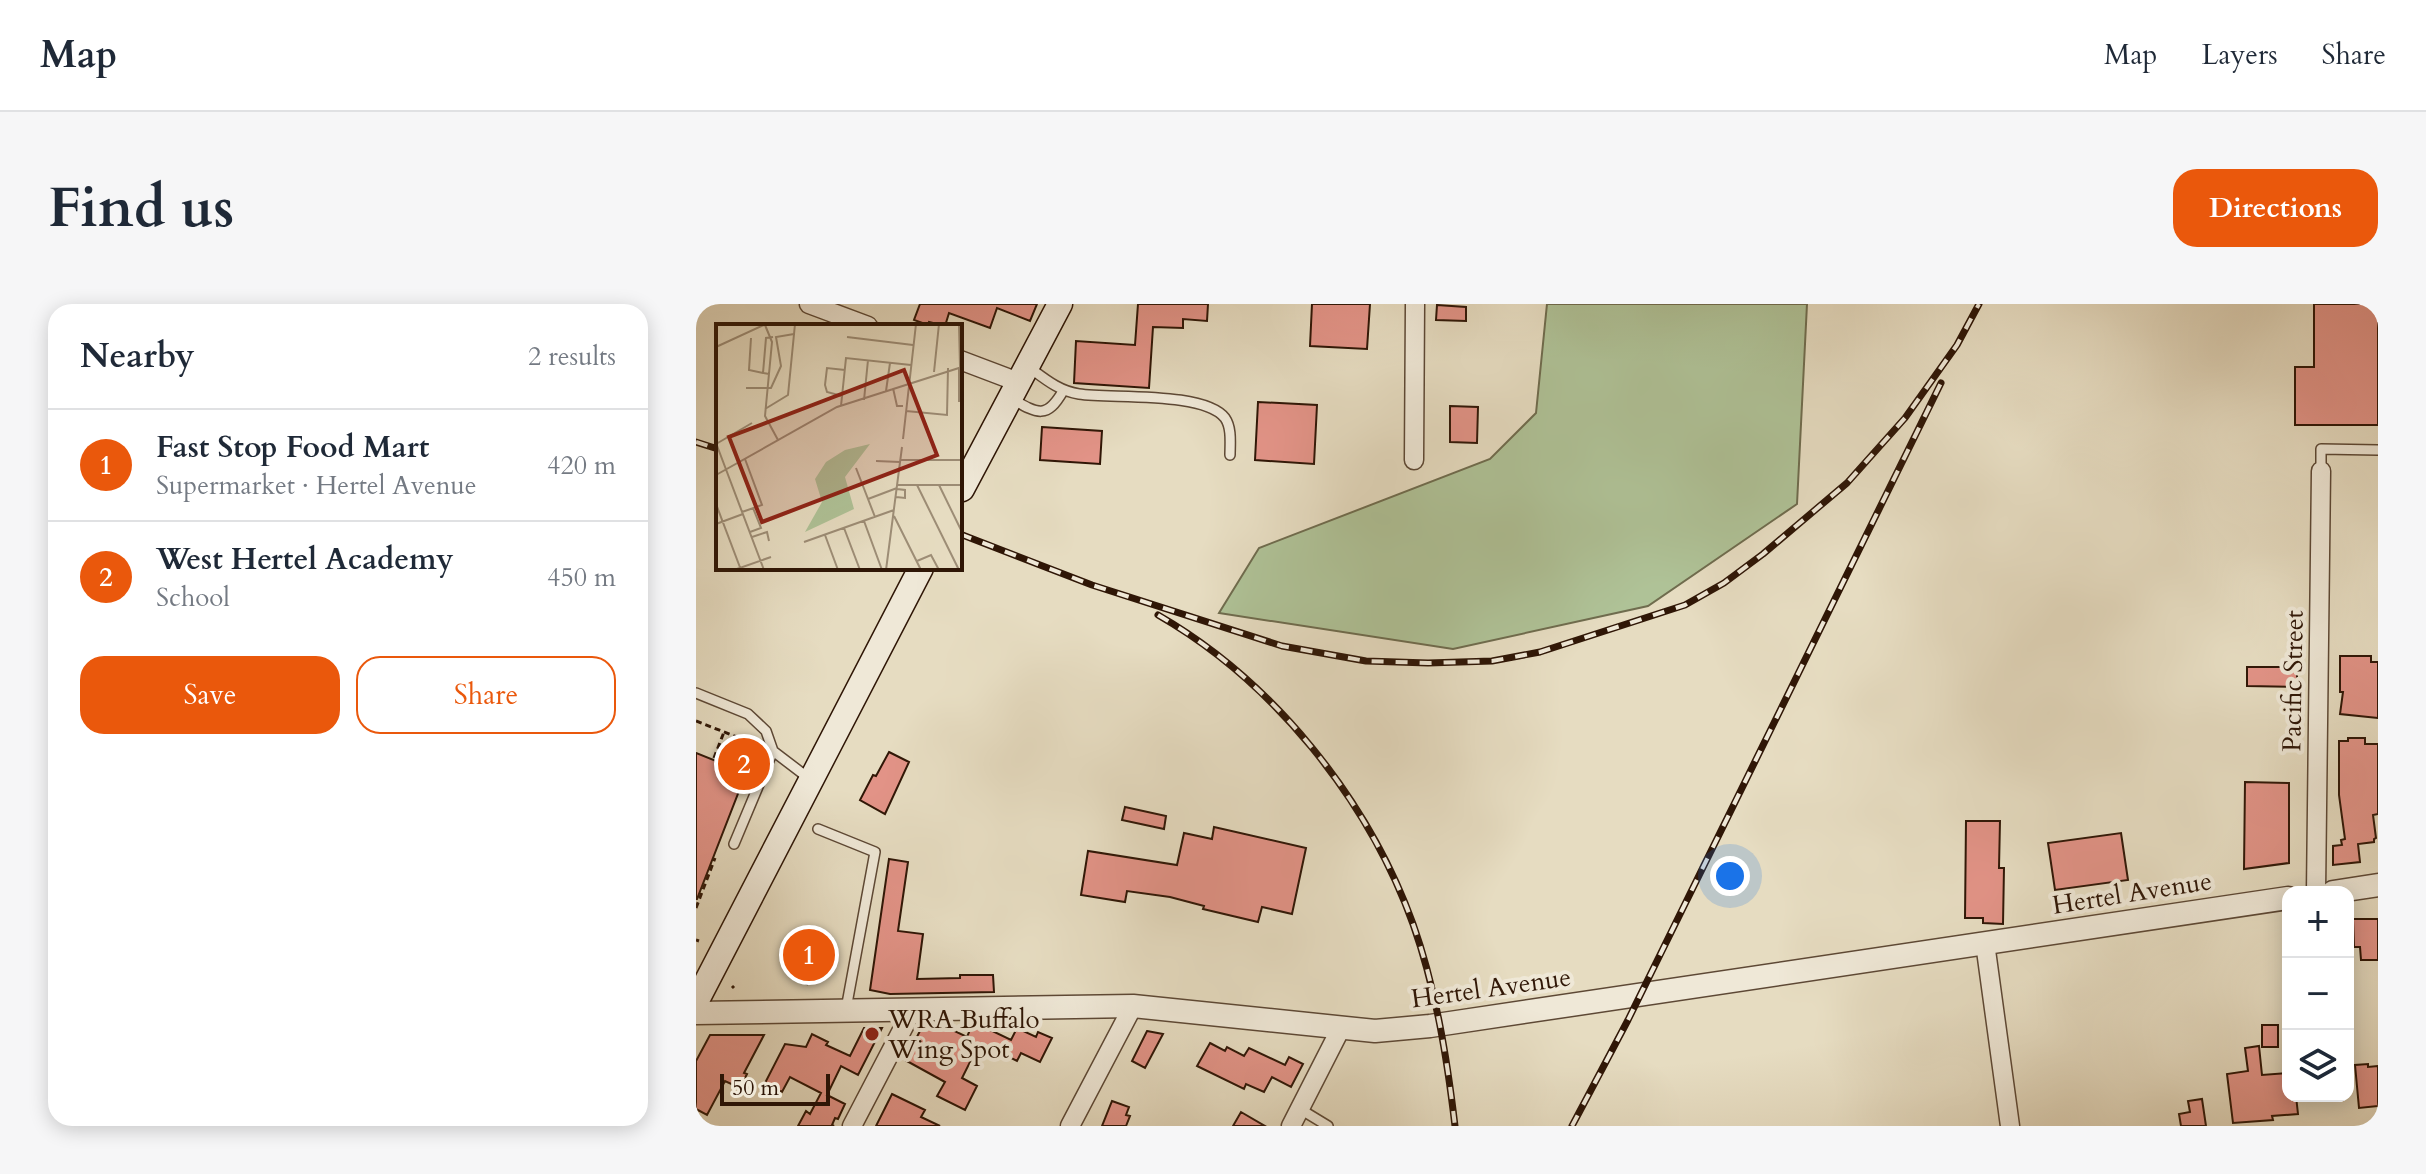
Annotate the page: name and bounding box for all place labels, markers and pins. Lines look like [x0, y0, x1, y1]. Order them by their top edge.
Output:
pin: 2 [718, 734, 770, 794]
pin: 1 [783, 925, 835, 985]
place label: WRA Buffalo Wing Spot [887, 1002, 1040, 1067]
marker: WRA Buffalo Wing Spot [863, 1025, 881, 1043]

